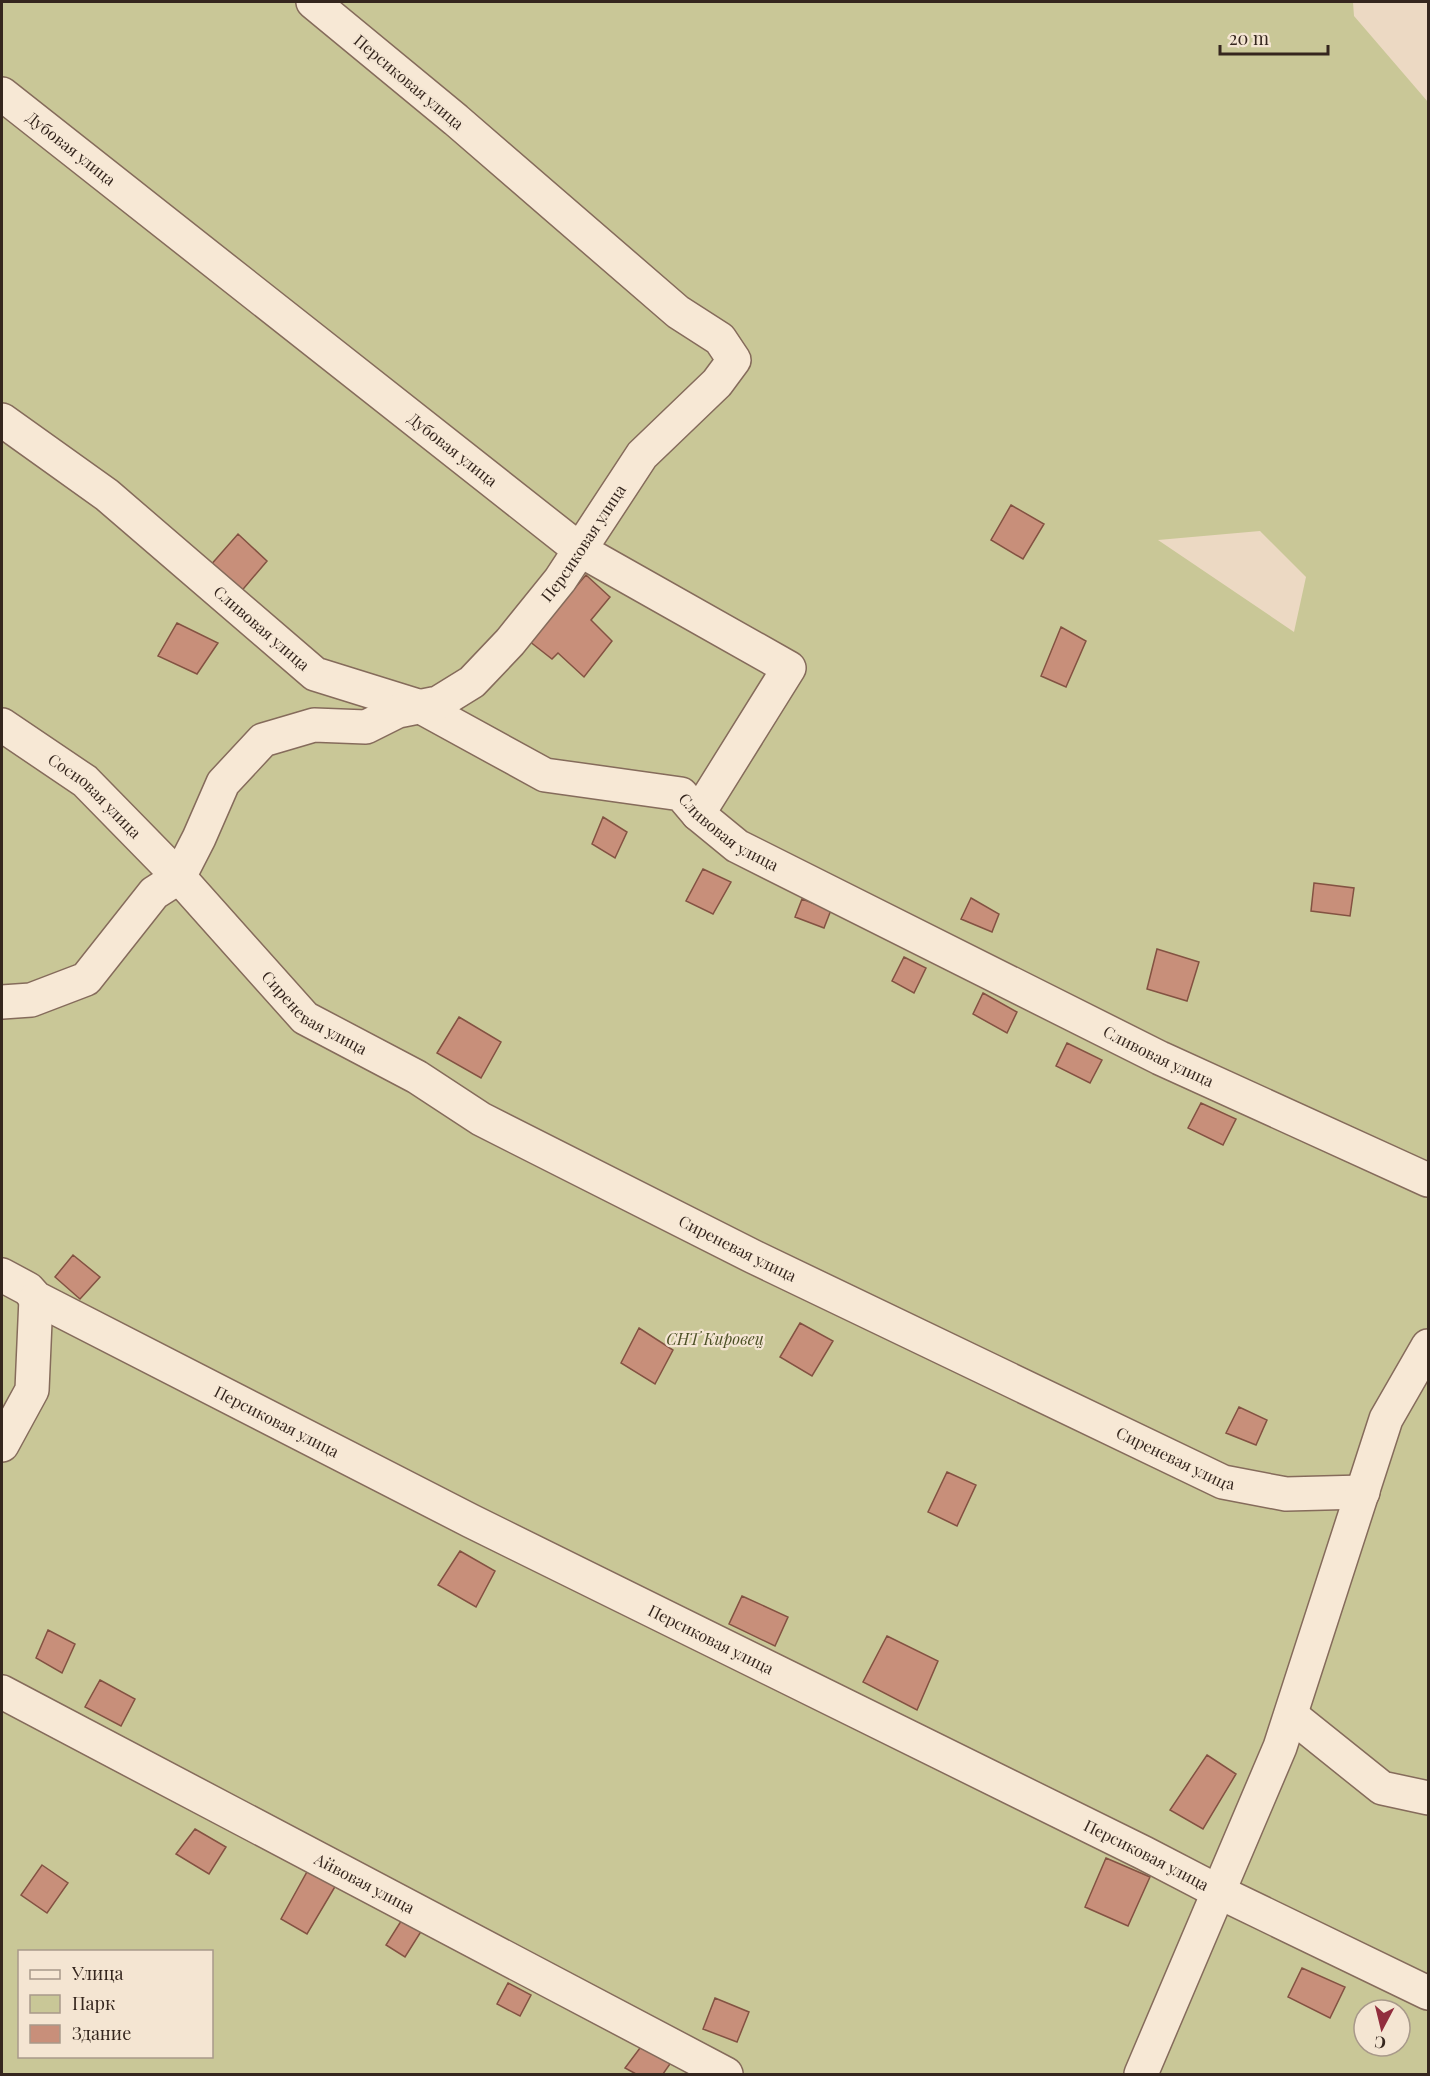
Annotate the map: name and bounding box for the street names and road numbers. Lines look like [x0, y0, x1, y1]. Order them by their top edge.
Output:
street label: Персиковая улица [350, 29, 469, 134]
street label: Дубовая улица [22, 106, 120, 190]
street label: Дубовая улица [404, 407, 502, 491]
street label: Персиковая улица [536, 480, 630, 606]
street label: Сливовая улица [210, 581, 314, 675]
street label: Сосновая улица [44, 748, 146, 842]
street label: Сливовая улица [674, 788, 782, 875]
street label: Сиреневая улица [258, 966, 371, 1059]
street label: Сливовая улица [1100, 1020, 1217, 1091]
street label: Сиреневая улица [675, 1210, 800, 1286]
street label: Персиковая улица [211, 1380, 343, 1462]
street label: Сиреневая улица [1113, 1421, 1237, 1494]
street label: Персиковая улица [645, 1599, 777, 1679]
street label: Персиковая улица [1081, 1814, 1213, 1895]
street label: Айвовая улица [310, 1847, 419, 1918]

